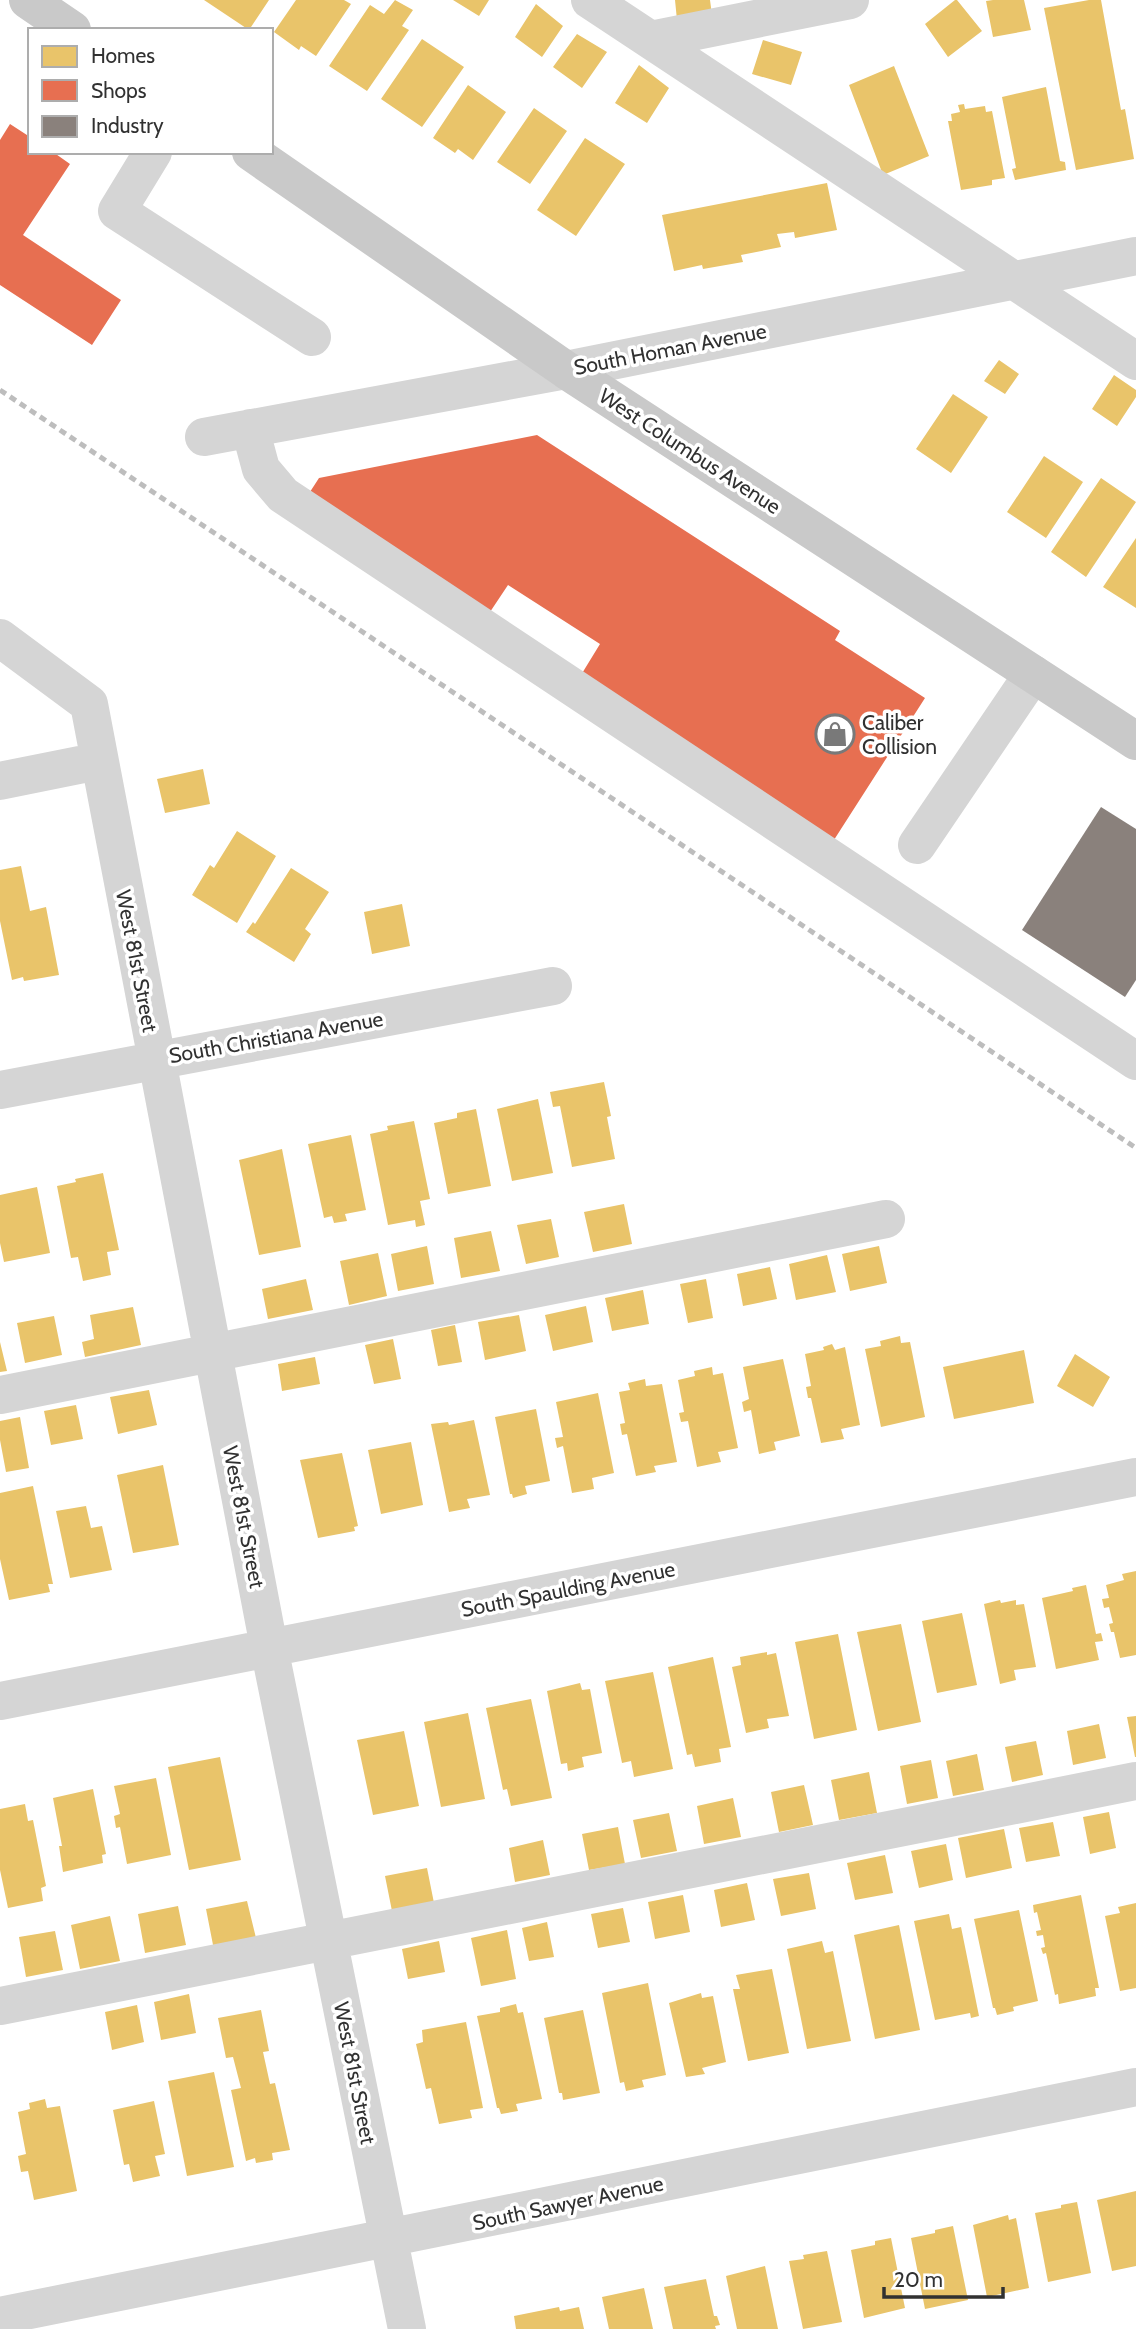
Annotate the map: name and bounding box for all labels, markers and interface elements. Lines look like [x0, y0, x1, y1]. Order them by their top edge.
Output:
legend [28, 28, 273, 154]
text: Homes [91, 43, 155, 68]
text: Shops [91, 78, 147, 103]
text: Industry [91, 113, 164, 138]
street label: South Homan Avenue [572, 318, 769, 380]
street label: West Columbus Avenue [594, 383, 786, 519]
place label: Caliber Collision [862, 710, 937, 759]
shop icon: Caliber Collision [814, 713, 856, 755]
street label: West 81st Street [111, 888, 163, 1034]
street label: South Christiana Avenue [167, 1006, 385, 1068]
street label: West 81st Street [218, 1444, 270, 1590]
street label: South Spaulding Avenue [459, 1556, 677, 1622]
street label: West 81st Street [329, 2000, 381, 2146]
street label: South Sawyer Avenue [470, 2171, 666, 2235]
scale bar [884, 2256, 1003, 2300]
text: 20 m [894, 2267, 943, 2292]

